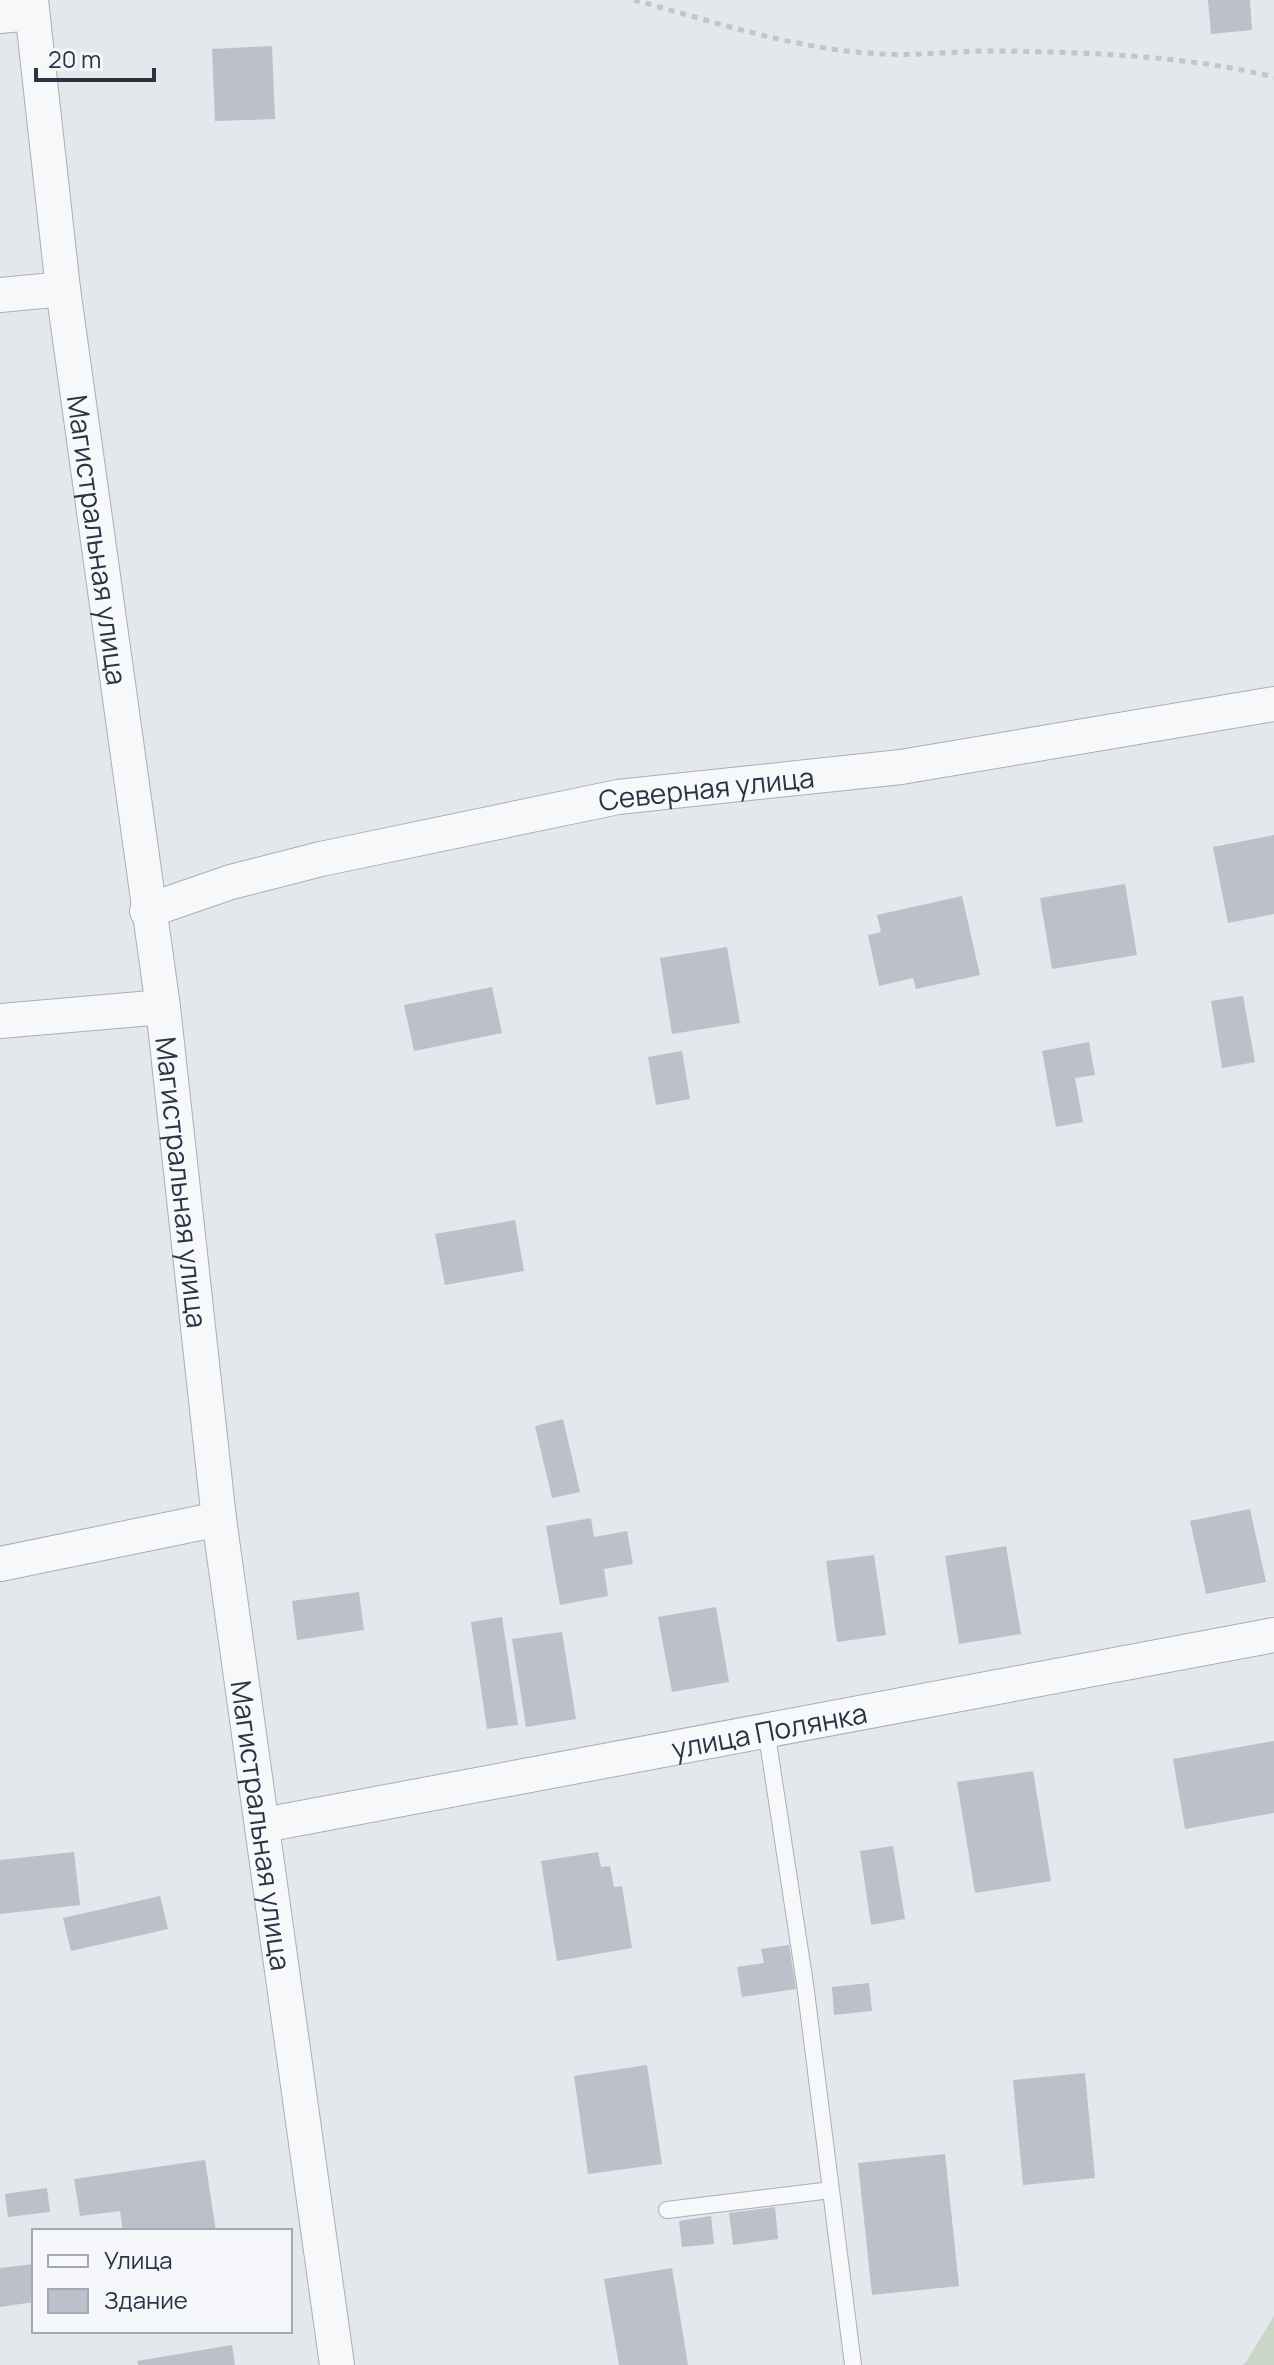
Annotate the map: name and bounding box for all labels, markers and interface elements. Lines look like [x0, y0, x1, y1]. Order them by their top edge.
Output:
scale bar [36, 32, 154, 82]
text: 20 m [48, 42, 101, 75]
street label: Магистральная улица [59, 392, 137, 687]
street label: Северная улица [595, 757, 816, 820]
street label: Магистральная улица [147, 1035, 217, 1330]
street label: Магистральная улица [223, 1678, 301, 1973]
street label: улица Полянка [668, 1693, 870, 1767]
legend [32, 2229, 292, 2333]
text: Улица [104, 2243, 173, 2276]
text: Здание [104, 2283, 188, 2316]

